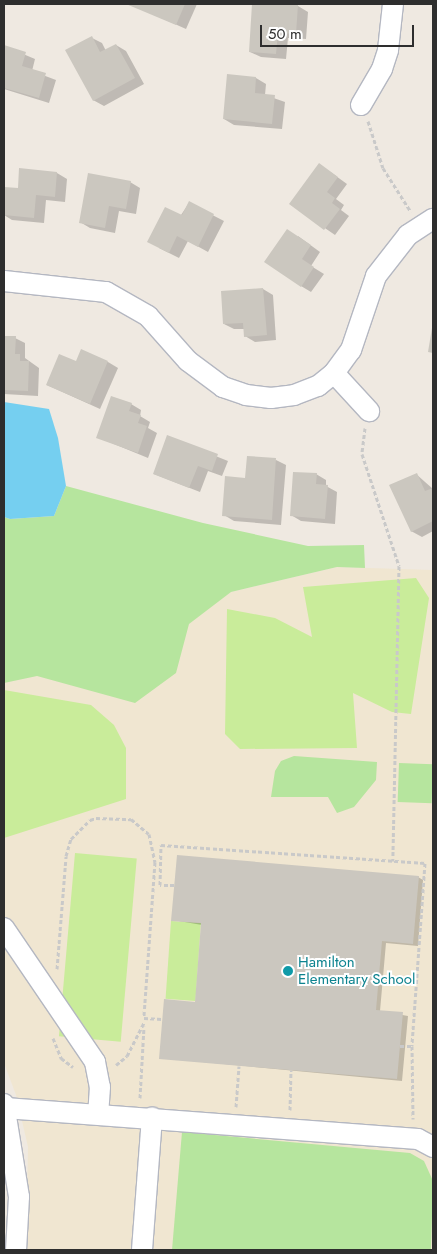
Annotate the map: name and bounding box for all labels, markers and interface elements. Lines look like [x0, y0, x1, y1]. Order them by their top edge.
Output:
scale bar [262, 15, 416, 47]
text: 50 m [268, 23, 302, 45]
place label: Hamilton Elementary School [298, 953, 415, 988]
marker: Hamilton Elementary School [282, 965, 294, 977]

